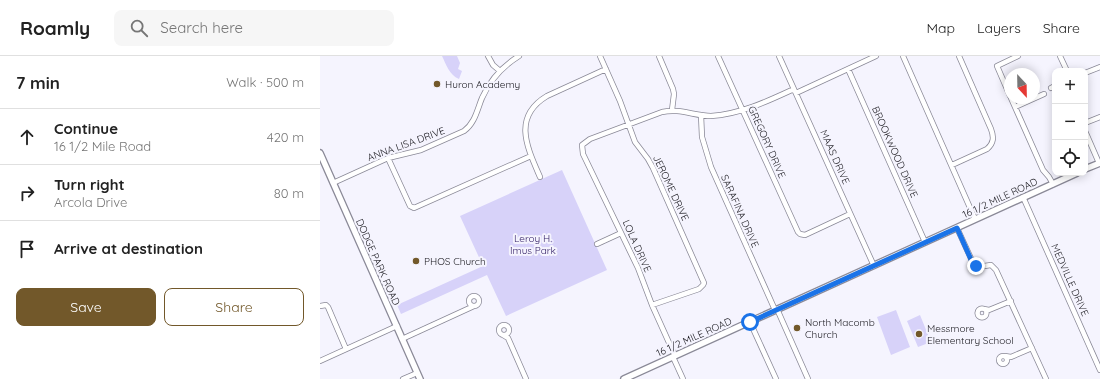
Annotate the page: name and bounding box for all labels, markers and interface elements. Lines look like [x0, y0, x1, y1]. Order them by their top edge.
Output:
search box [114, 10, 394, 46]
text: Roamly [20, 16, 90, 40]
icon: search [128, 17, 150, 39]
text: Search here [160, 18, 243, 37]
text: Map [926, 19, 955, 37]
text: Layers [977, 19, 1021, 37]
text: Share [1043, 19, 1080, 37]
north arrow [1004, 68, 1040, 104]
map controls [1052, 68, 1088, 176]
button: + [1052, 68, 1088, 104]
text: 7 min [16, 72, 60, 93]
text: Walk · 500 m [226, 74, 304, 90]
place label: Huron Academy [445, 78, 520, 91]
marker: Huron Academy [432, 79, 442, 89]
street label: GREGORY DRIVE [745, 104, 789, 180]
street label: BROOKWOOD DRIVE [869, 104, 921, 200]
button: − [1052, 104, 1088, 140]
text: Continue [54, 119, 118, 138]
street label: ANNA LISA DRIVE [365, 124, 447, 164]
icon: ahead [16, 126, 38, 148]
street label: MAAS DRIVE [817, 128, 853, 187]
text: 420 m [267, 129, 304, 145]
text: 16 1/2 Mile Road [54, 138, 151, 154]
button: locate [1052, 140, 1088, 176]
street label: JEROME DRIVE [650, 153, 692, 223]
street label: SARAFINA DRIVE [718, 172, 762, 250]
text: Turn right [54, 175, 125, 194]
street label: 16 1/2 MILE ROAD [960, 175, 1040, 221]
icon: right [16, 182, 38, 204]
text: 80 m [274, 185, 304, 201]
text: Arcola Drive [54, 194, 127, 210]
street label: DODGE PARK ROAD [353, 217, 403, 307]
street label: LOLA DRIVE [620, 218, 654, 275]
park label: Leroy H. Imus Park [510, 232, 556, 257]
icon: arrive [16, 238, 38, 260]
text: Arrive at destination [54, 239, 203, 258]
street label: MEDVILLE DRIVE [1048, 242, 1092, 319]
place label: PHOS Church [424, 255, 486, 268]
marker: PHOS Church [411, 256, 421, 266]
route end [967, 257, 985, 275]
button: Save [16, 288, 156, 326]
button: Share [164, 288, 304, 326]
route start [741, 313, 759, 331]
street label: 16 1/2 MILE ROAD [654, 315, 734, 359]
place label: North Macomb Church [805, 316, 875, 341]
place label: Messmore Elementary School [927, 322, 1014, 347]
marker: North Macomb Church [792, 323, 802, 333]
marker: Messmore Elementary School [914, 329, 924, 339]

